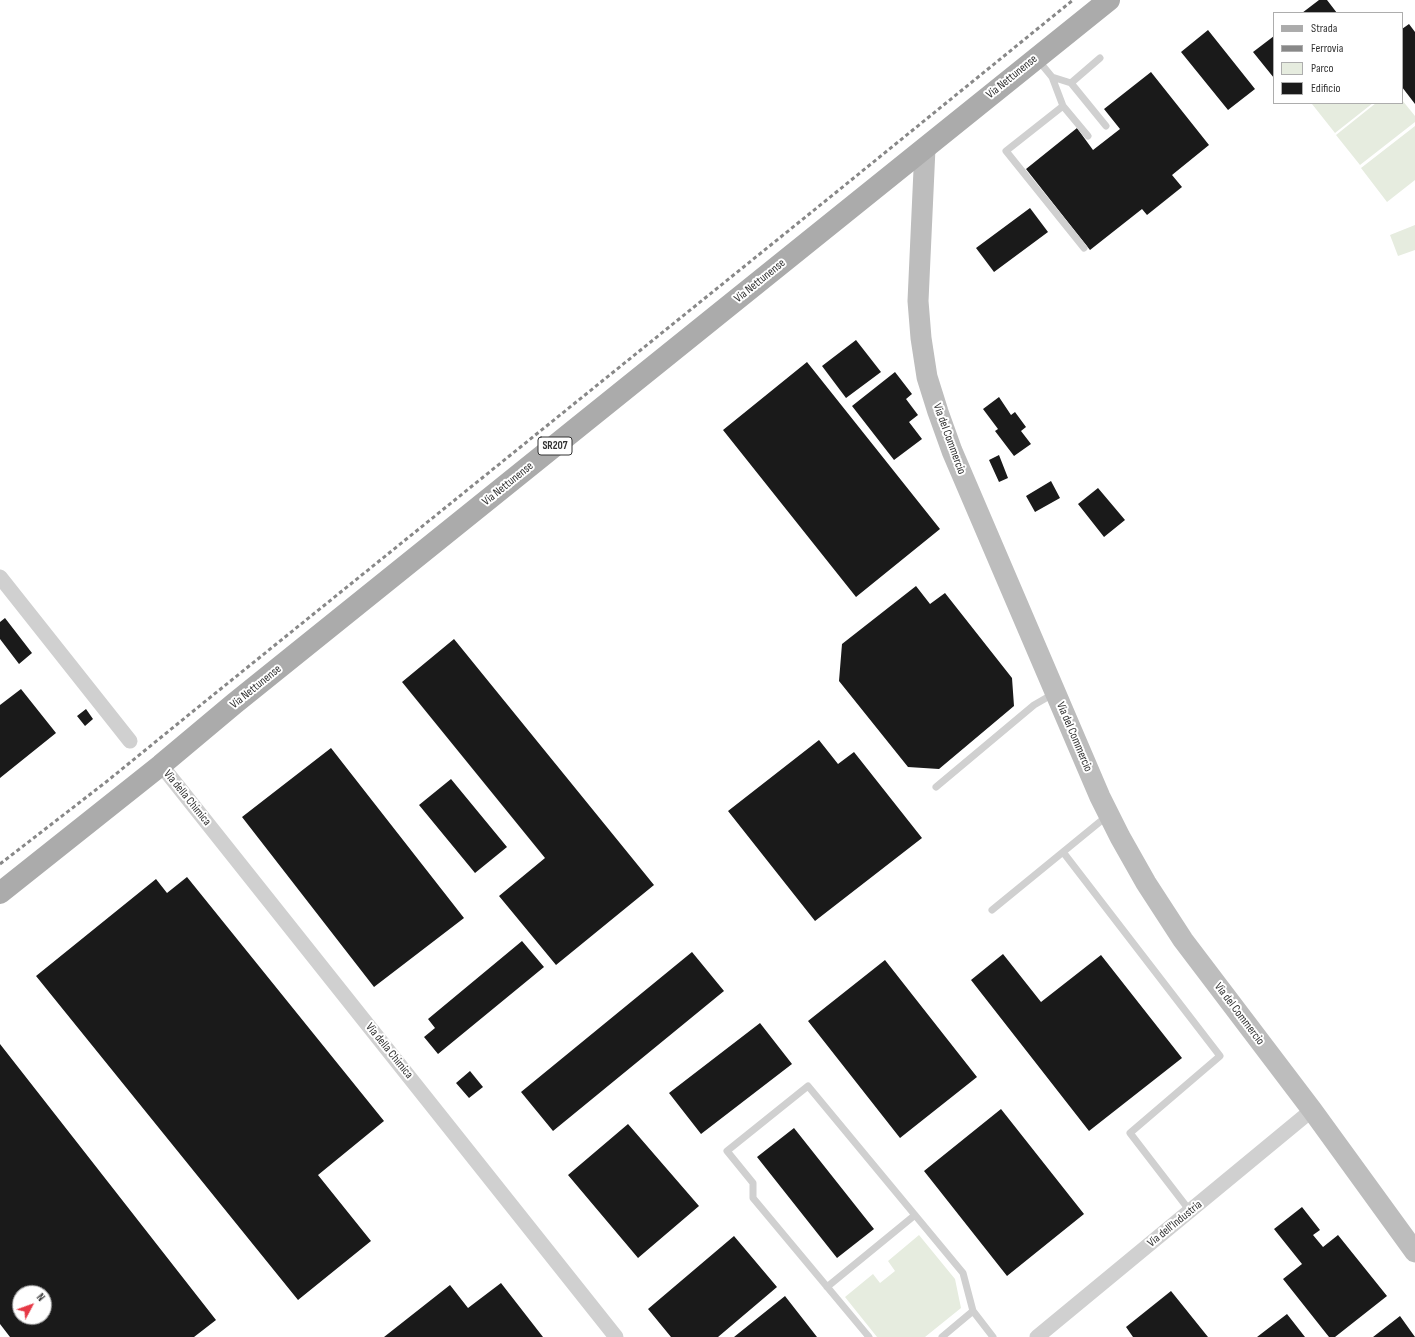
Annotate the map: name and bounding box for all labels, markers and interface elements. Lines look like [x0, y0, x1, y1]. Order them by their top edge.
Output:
legend [1273, 12, 1403, 104]
text: Strada [1311, 21, 1337, 36]
text: Ferrovia [1311, 41, 1343, 56]
street label: Via Nettunense [984, 52, 1040, 102]
text: Parco [1311, 61, 1334, 76]
text: Edificio [1311, 81, 1340, 96]
street label: Via Nettunense [732, 256, 788, 306]
street label: Via del Commercio [930, 402, 968, 476]
road number: SR207 [538, 437, 572, 455]
street label: Via Nettunense [480, 459, 536, 509]
street label: Via Nettunense [228, 662, 284, 712]
street label: Via del Commercio [1053, 700, 1095, 774]
street label: Via della Chimica [160, 767, 214, 829]
street label: Via del Commercio [1211, 980, 1267, 1048]
street label: Via della Chimica [362, 1020, 416, 1082]
street label: Via dell'Industria [1145, 1198, 1205, 1250]
north arrow [12, 1285, 52, 1325]
text: N [34, 1291, 48, 1304]

